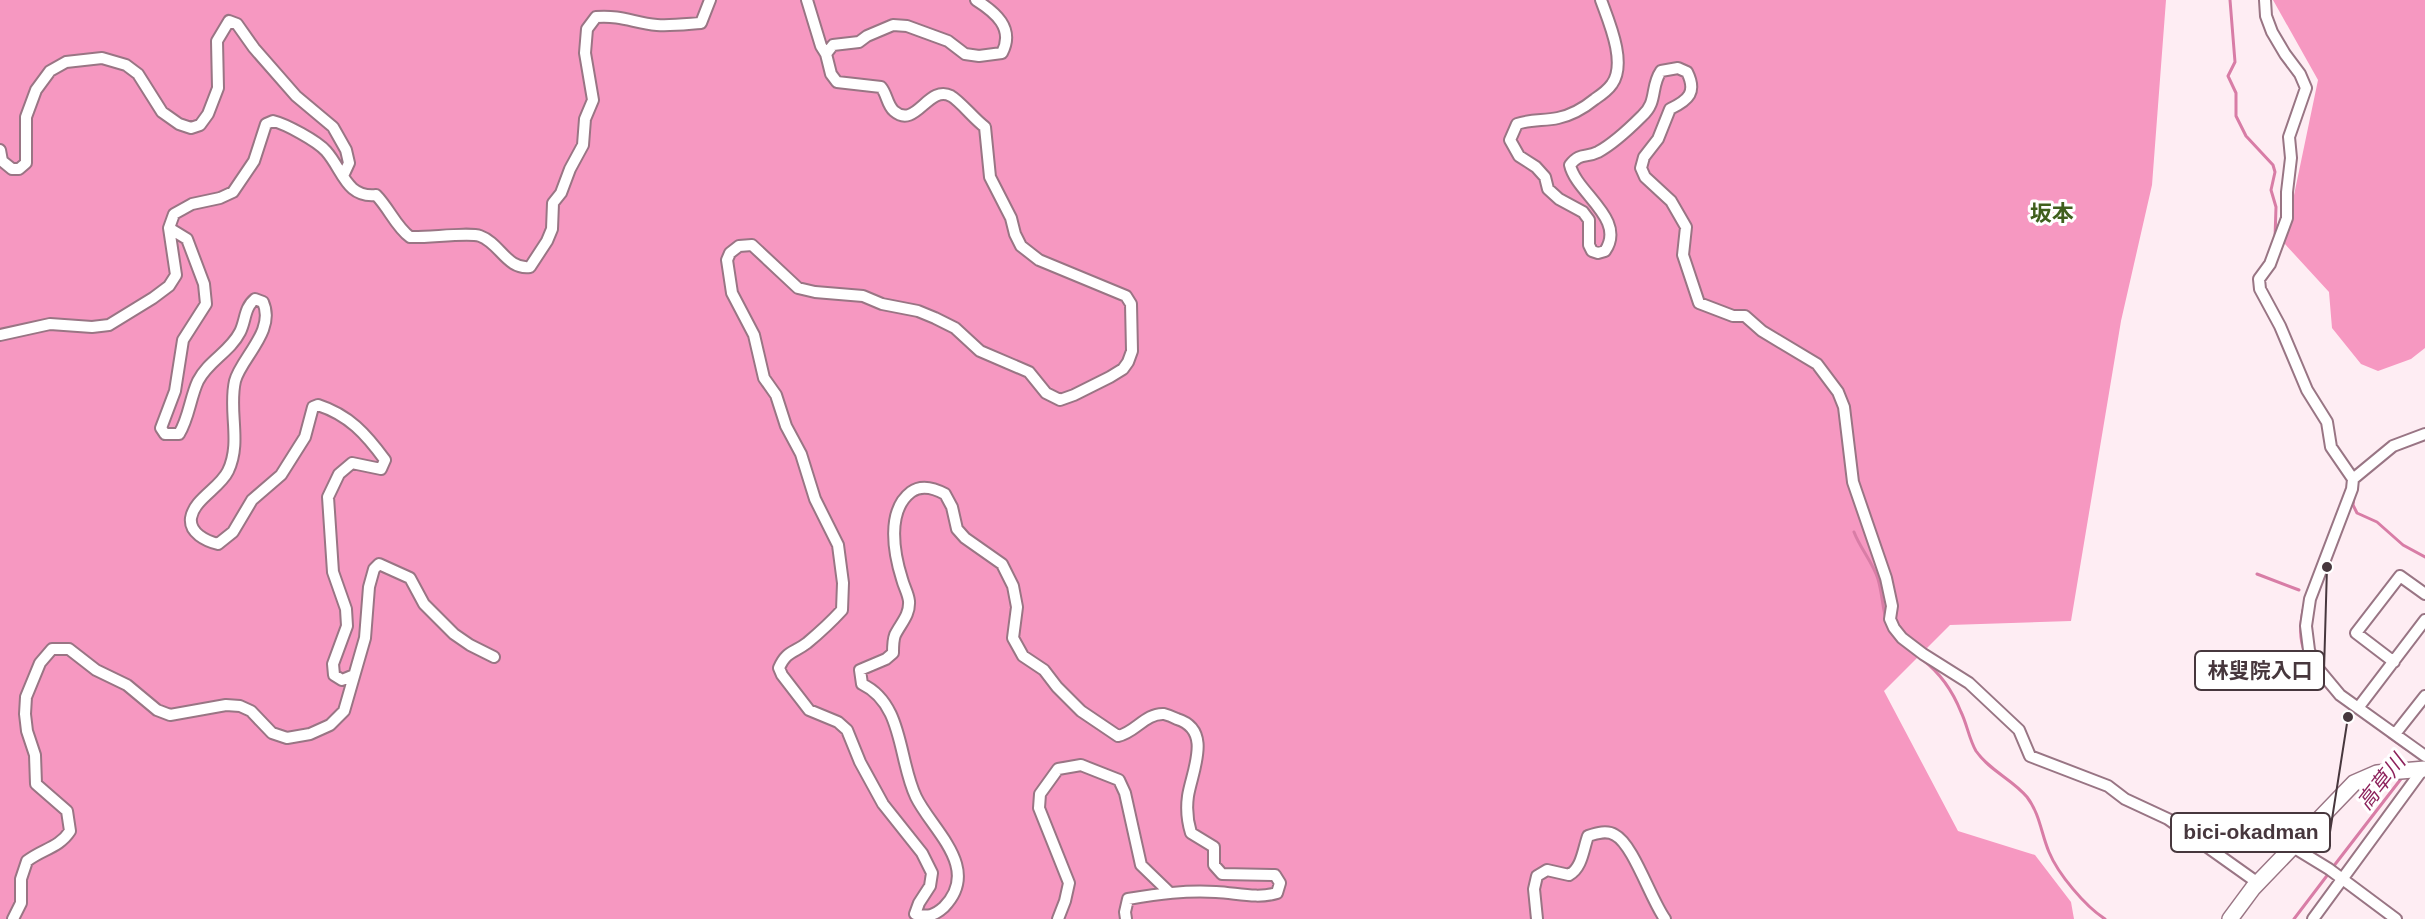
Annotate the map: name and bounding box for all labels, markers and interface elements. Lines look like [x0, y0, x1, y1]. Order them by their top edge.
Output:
district label: 坂本 [2030, 201, 2074, 226]
callout: 林叟院入口 [2195, 651, 2324, 690]
text: 林叟院入口 [2208, 659, 2313, 682]
water label: 高草川 [2353, 749, 2411, 814]
callout: bici-okadman [2171, 813, 2330, 852]
text: bici-okadman [2183, 820, 2319, 843]

